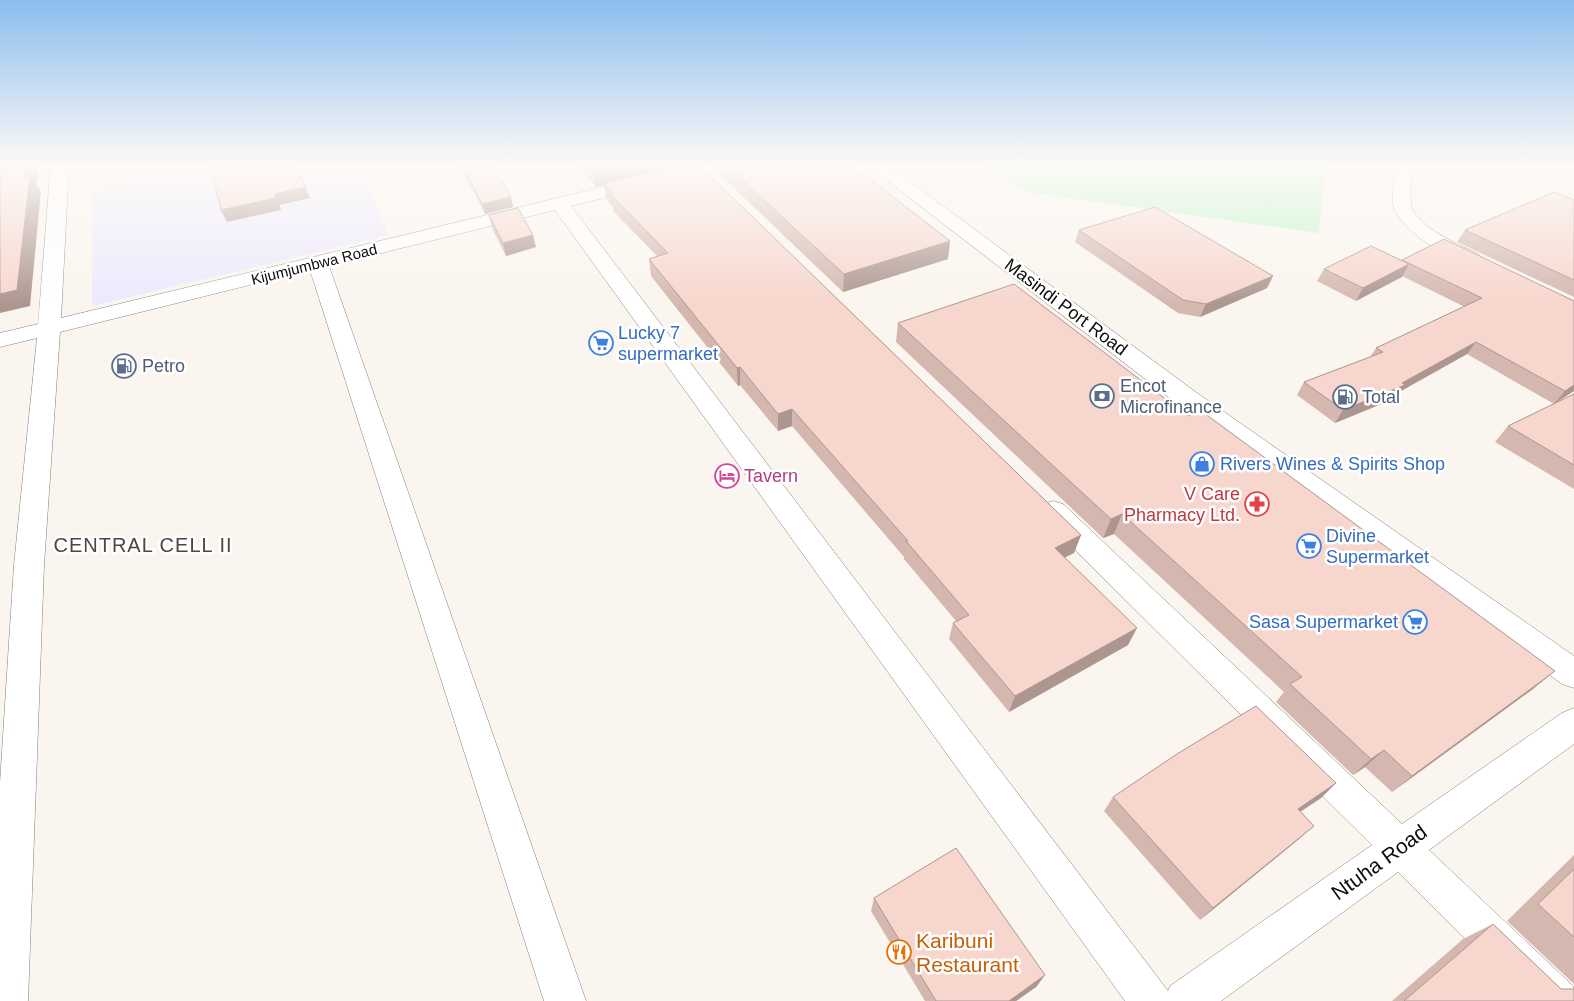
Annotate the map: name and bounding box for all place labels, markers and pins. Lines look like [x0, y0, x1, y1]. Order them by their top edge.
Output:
place label: Lucky 7 supermarket [618, 323, 718, 364]
supermarket icon: Lucky 7 supermarket [588, 330, 614, 356]
fuel station icon: Petro [111, 353, 137, 379]
place label: Petro [142, 356, 185, 376]
place label: Encot Microfinance [1120, 376, 1222, 417]
bank icon: Encot Microfinance [1089, 383, 1115, 409]
fuel station icon: Total [1332, 384, 1358, 410]
place label: Total [1362, 387, 1400, 407]
shop icon: Rivers Wines & Spirits Shop [1189, 451, 1215, 477]
place label: Rivers Wines & Spirits Shop [1220, 454, 1445, 474]
hotel icon: Tavern [714, 463, 740, 489]
place label: Tavern [744, 466, 798, 486]
place label: V Care Pharmacy Ltd. [1124, 484, 1240, 525]
pharmacy icon: V Care Pharmacy Ltd. [1244, 491, 1270, 517]
place label: Divine Supermarket [1326, 526, 1429, 567]
supermarket icon: Divine Supermarket [1296, 533, 1322, 559]
supermarket icon: Sasa Supermarket [1402, 609, 1428, 635]
place label: Sasa Supermarket [1249, 612, 1398, 632]
place label: Karibuni Restaurant [916, 929, 1019, 976]
restaurant icon: Karibuni Restaurant [886, 939, 912, 965]

